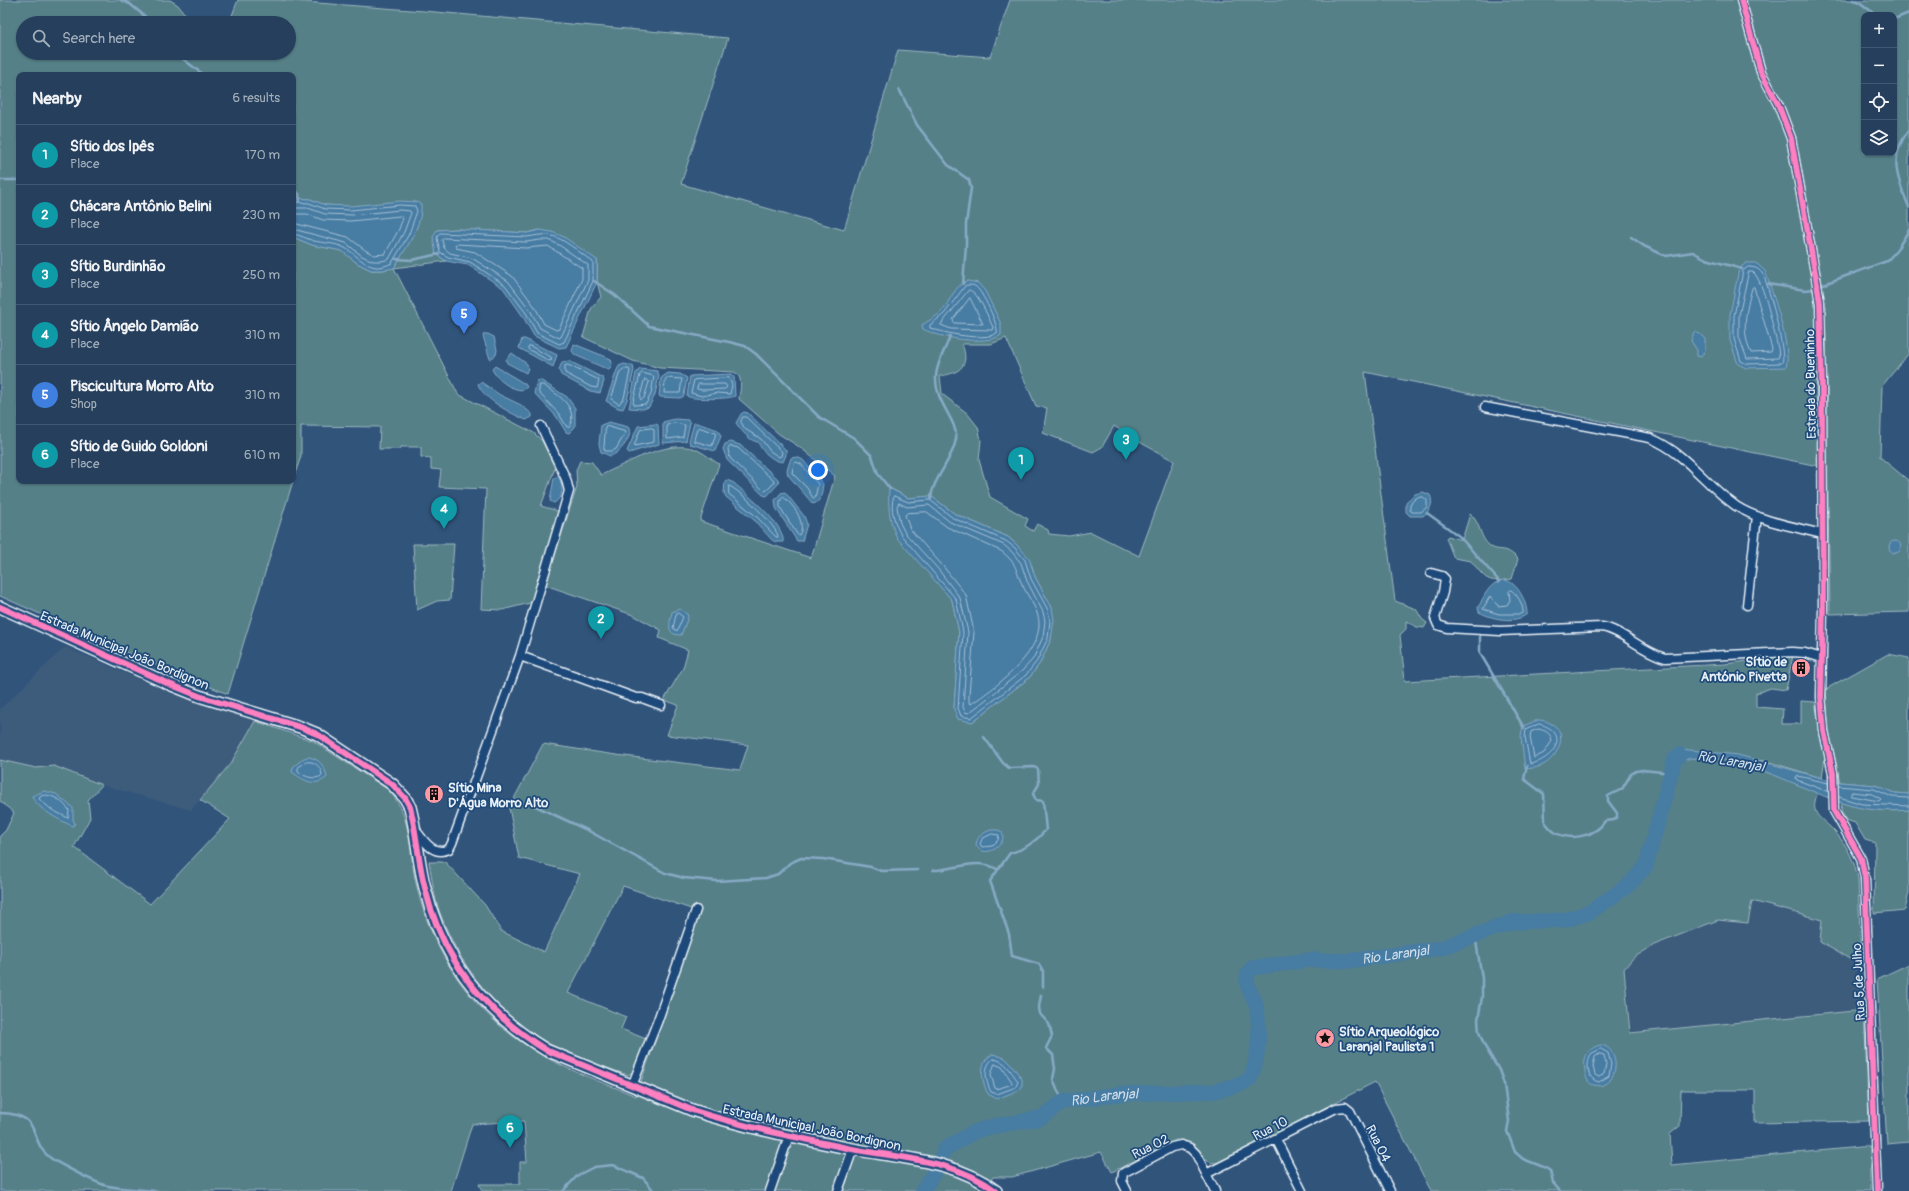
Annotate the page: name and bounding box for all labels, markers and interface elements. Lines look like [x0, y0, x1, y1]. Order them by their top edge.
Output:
map controls [1861, 12, 1897, 156]
button: + [1861, 12, 1897, 48]
search box [16, 16, 296, 60]
icon: search [30, 27, 52, 49]
text: Search here [62, 29, 135, 48]
button: − [1861, 48, 1897, 84]
button: locate [1861, 84, 1897, 120]
text: Nearby [32, 88, 81, 109]
text: 6 results [233, 90, 280, 106]
button: layers [1861, 120, 1897, 156]
text: Sítio dos Ipês [70, 137, 154, 156]
text: 1 [42, 147, 48, 163]
text: 170 m [245, 147, 280, 163]
text: Place [70, 156, 99, 172]
text: Chácara Antônio Belini [70, 197, 211, 216]
text: 2 [41, 207, 49, 223]
text: 230 m [243, 207, 280, 223]
text: Place [70, 216, 99, 232]
text: Sítio Burdinhão [70, 257, 165, 276]
text: 3 [41, 267, 49, 283]
text: 250 m [242, 267, 280, 283]
text: Place [70, 276, 99, 292]
pin: 5 [451, 301, 477, 334]
text: Sítio Ângelo Damião [70, 317, 199, 336]
text: 4 [41, 327, 49, 343]
text: 310 m [244, 327, 280, 343]
street label: Estrada do Bueninho [1802, 329, 1820, 439]
text: Place [70, 336, 99, 352]
text: Piscicultura Morro Alto [70, 377, 214, 396]
text: 5 [41, 387, 49, 403]
text: 310 m [244, 387, 280, 403]
text: Shop [70, 396, 97, 412]
pin: 3 [1113, 427, 1139, 460]
text: Sítio de Guido Goldoni [70, 437, 207, 456]
text: 6 [41, 447, 49, 463]
text: 610 m [244, 447, 280, 463]
pin: 1 [1008, 447, 1034, 480]
text: Place [70, 456, 99, 472]
your location [808, 460, 828, 480]
pin: 4 [431, 496, 457, 529]
pin: 2 [588, 606, 614, 639]
street label: Estrada Municipal João Bordignon [38, 608, 211, 694]
place label: Sítio de António Pivetta [1701, 654, 1788, 685]
building icon: Sítio de António Pivetta [1790, 657, 1812, 679]
water label: Rio Laranjal [1696, 747, 1767, 776]
place label: Sítio Mina D'Água Morro Alto [448, 780, 548, 811]
building icon: Sítio Mina D'Água Morro Alto [423, 783, 445, 805]
water label: Rio Laranjal [1361, 942, 1432, 968]
street label: Rua 5 de Julho [1849, 943, 1869, 1021]
place label: Sítio Arqueológico Laranjal Paulista 1 [1339, 1024, 1439, 1055]
place icon: Sítio Arqueológico Laranjal Paulista 1 [1314, 1027, 1336, 1049]
water label: Rio Laranjal [1070, 1085, 1140, 1110]
street label: Estrada Municipal João Bordignon [721, 1101, 902, 1155]
street label: Rua 10 [1250, 1113, 1291, 1144]
pin: 6 [497, 1115, 523, 1148]
street label: Rua 04 [1362, 1122, 1394, 1165]
street label: Rua 02 [1129, 1131, 1172, 1163]

